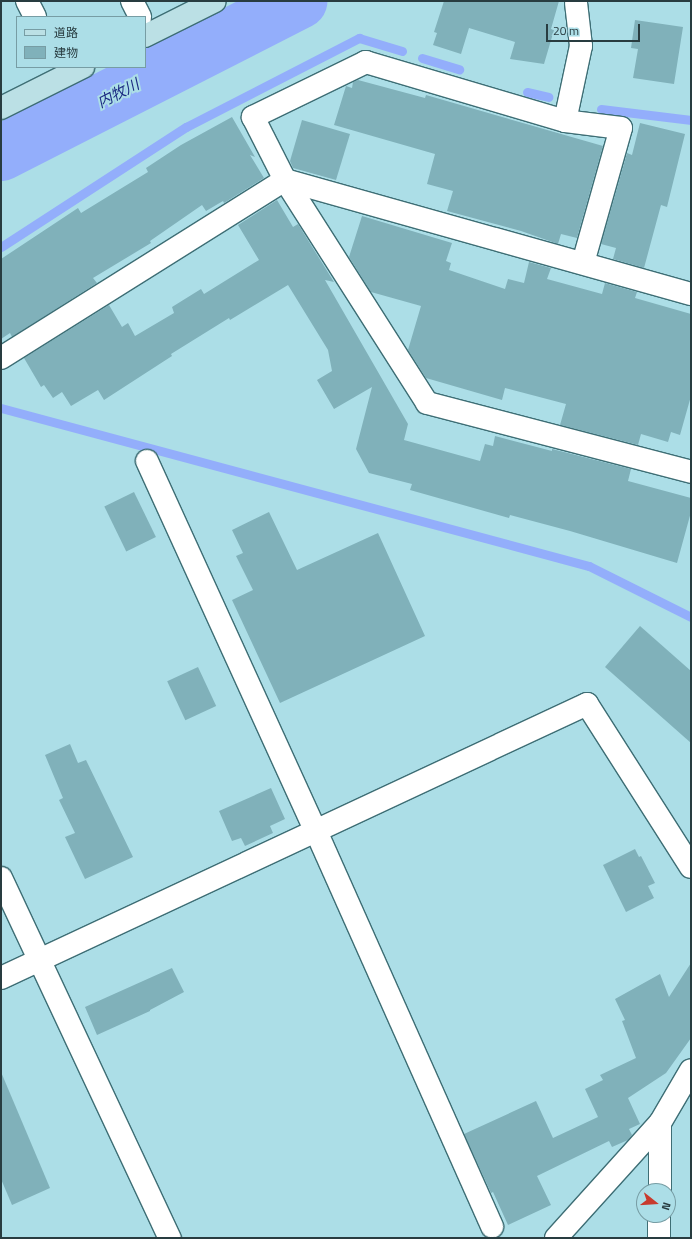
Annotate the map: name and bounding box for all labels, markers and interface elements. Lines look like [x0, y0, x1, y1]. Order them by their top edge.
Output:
legend [16, 16, 146, 68]
scale bar [548, 16, 642, 42]
text: 20 m [553, 21, 579, 40]
text: 道路 [54, 23, 78, 42]
text: 建物 [54, 43, 78, 62]
water label: 内牧川 [94, 75, 142, 111]
north arrow [636, 1183, 676, 1223]
text: N [658, 1200, 675, 1212]

